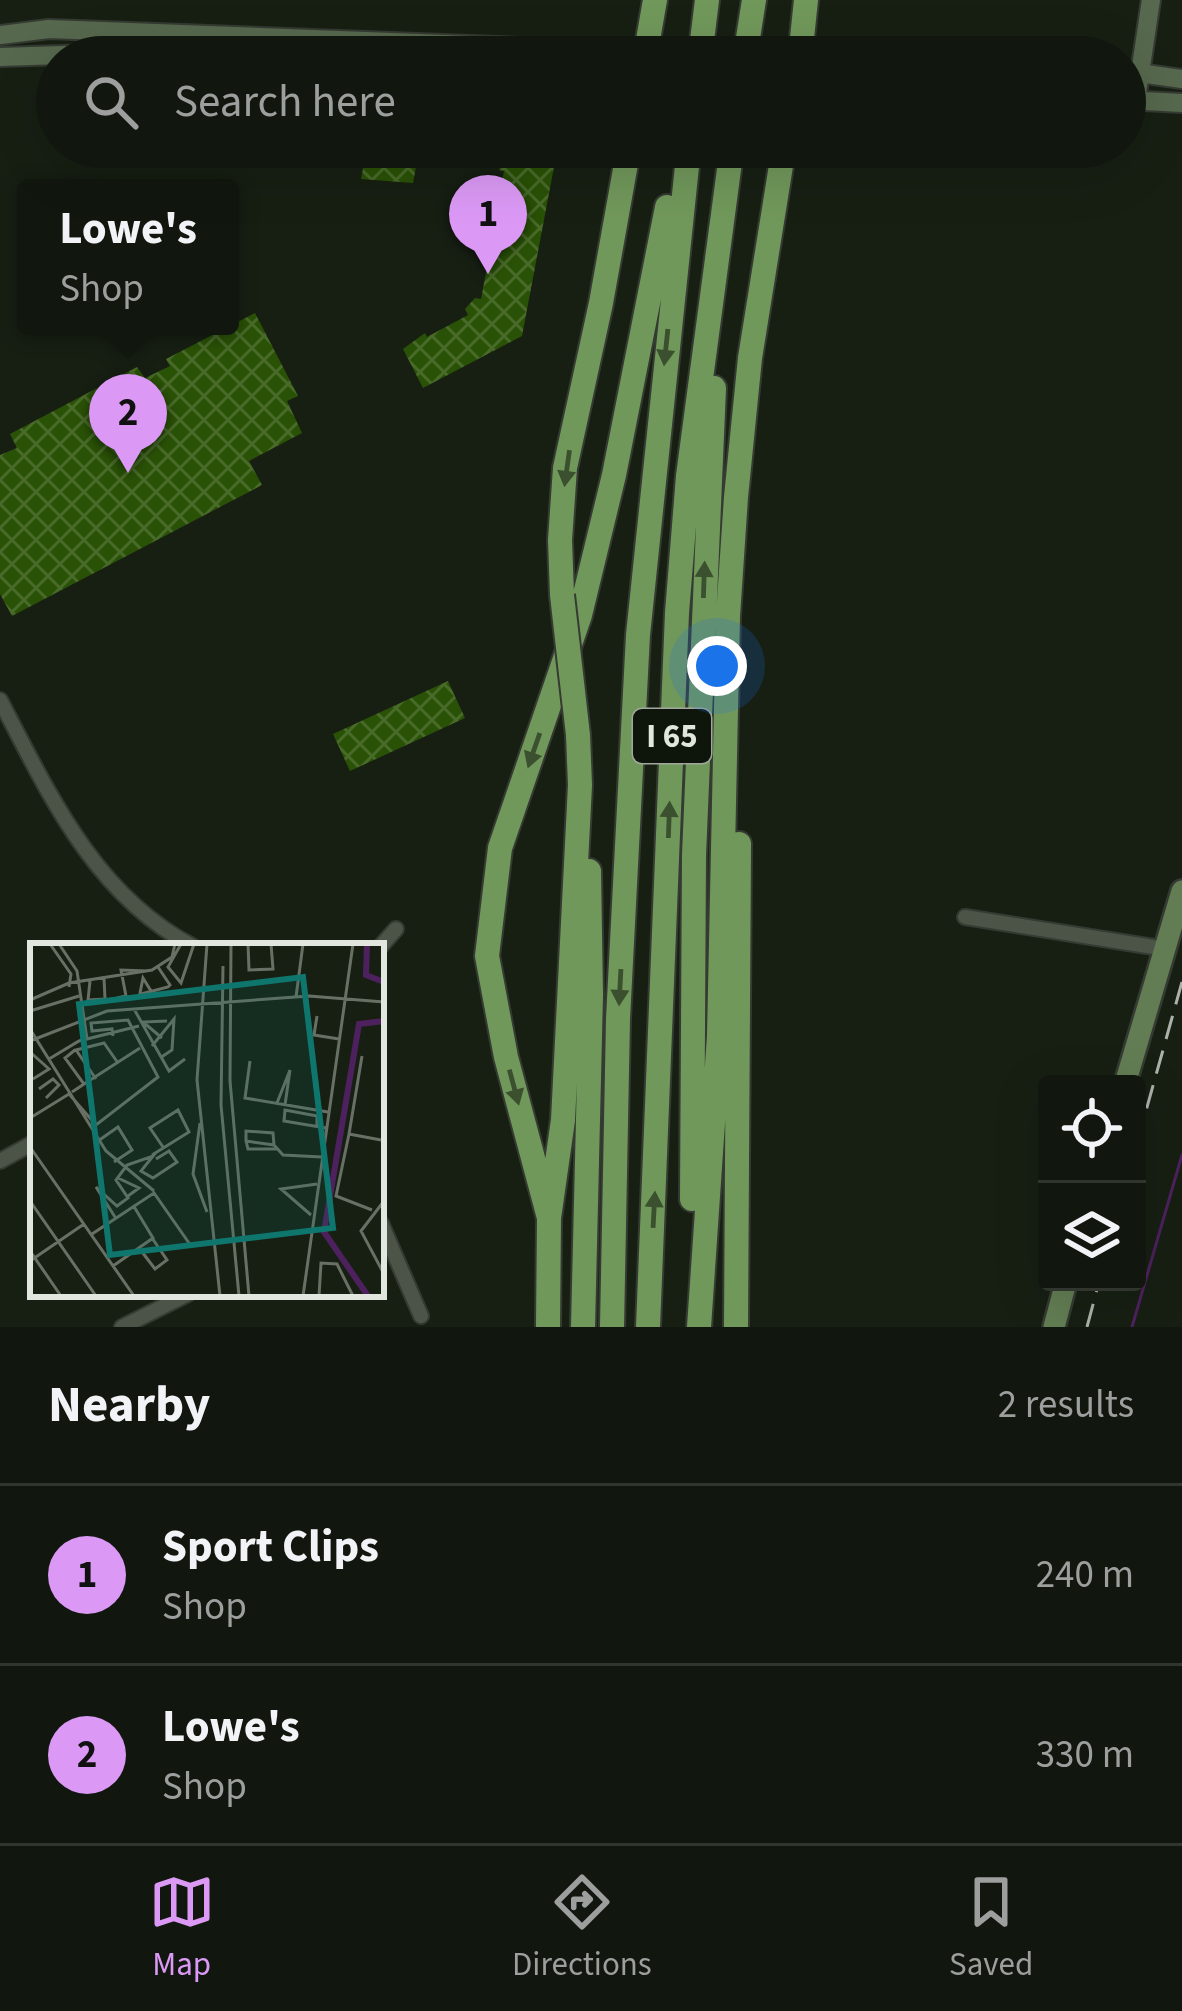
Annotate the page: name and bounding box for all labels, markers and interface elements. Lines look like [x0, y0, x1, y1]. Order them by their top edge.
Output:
search box [36, 36, 1146, 168]
icon: search [78, 69, 144, 135]
text: Search here [174, 70, 396, 134]
pin: 1 [449, 175, 527, 274]
popup [17, 179, 239, 335]
text: Lowe's [59, 197, 197, 261]
text: Shop [59, 261, 144, 317]
one-way arrow [656, 329, 675, 366]
pin: 2 [89, 374, 167, 473]
one-way arrow [557, 450, 576, 487]
one-way arrow [695, 560, 714, 598]
your location [687, 636, 747, 696]
road number: I 65 [633, 709, 711, 763]
one-way arrow [524, 732, 542, 768]
one-way arrow [660, 800, 679, 838]
inset map [30, 943, 384, 1297]
one-way arrow [611, 969, 630, 1006]
one-way arrow [505, 1069, 524, 1106]
map controls [1038, 1075, 1146, 1291]
button: locate [1038, 1075, 1146, 1183]
button: layers [1038, 1183, 1146, 1291]
one-way arrow [645, 1190, 664, 1228]
text: Nearby [48, 1369, 210, 1441]
text: 2 results [998, 1377, 1134, 1433]
text: Sport Clips [162, 1515, 379, 1579]
text: 1 [77, 1547, 97, 1603]
text: 240 m [1036, 1547, 1134, 1603]
text: Shop [162, 1579, 247, 1635]
text: Lowe's [162, 1695, 300, 1759]
text: 2 [77, 1727, 97, 1783]
text: 330 m [1036, 1727, 1134, 1783]
text: Shop [162, 1759, 247, 1815]
tab: Map [149, 1869, 215, 1988]
tab: Directions [512, 1869, 652, 1988]
tab: Saved [949, 1869, 1033, 1988]

